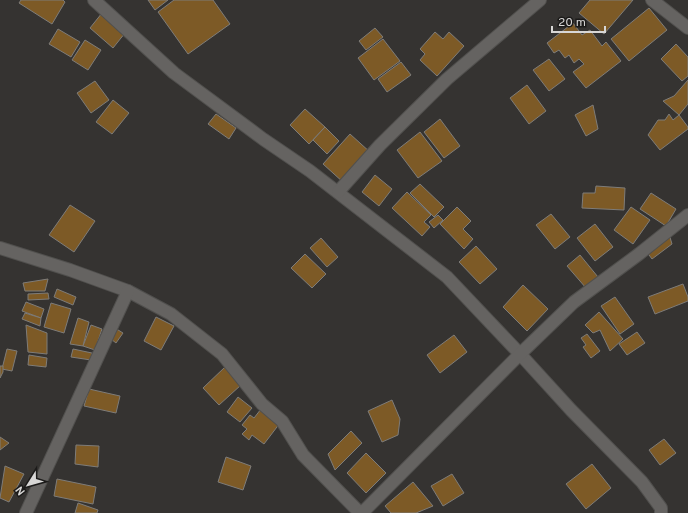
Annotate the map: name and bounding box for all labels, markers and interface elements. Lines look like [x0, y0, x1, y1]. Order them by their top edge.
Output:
scale bar [552, 8, 605, 34]
text: 20 m [558, 15, 586, 31]
north arrow [8, 465, 48, 505]
text: N [13, 483, 29, 498]

